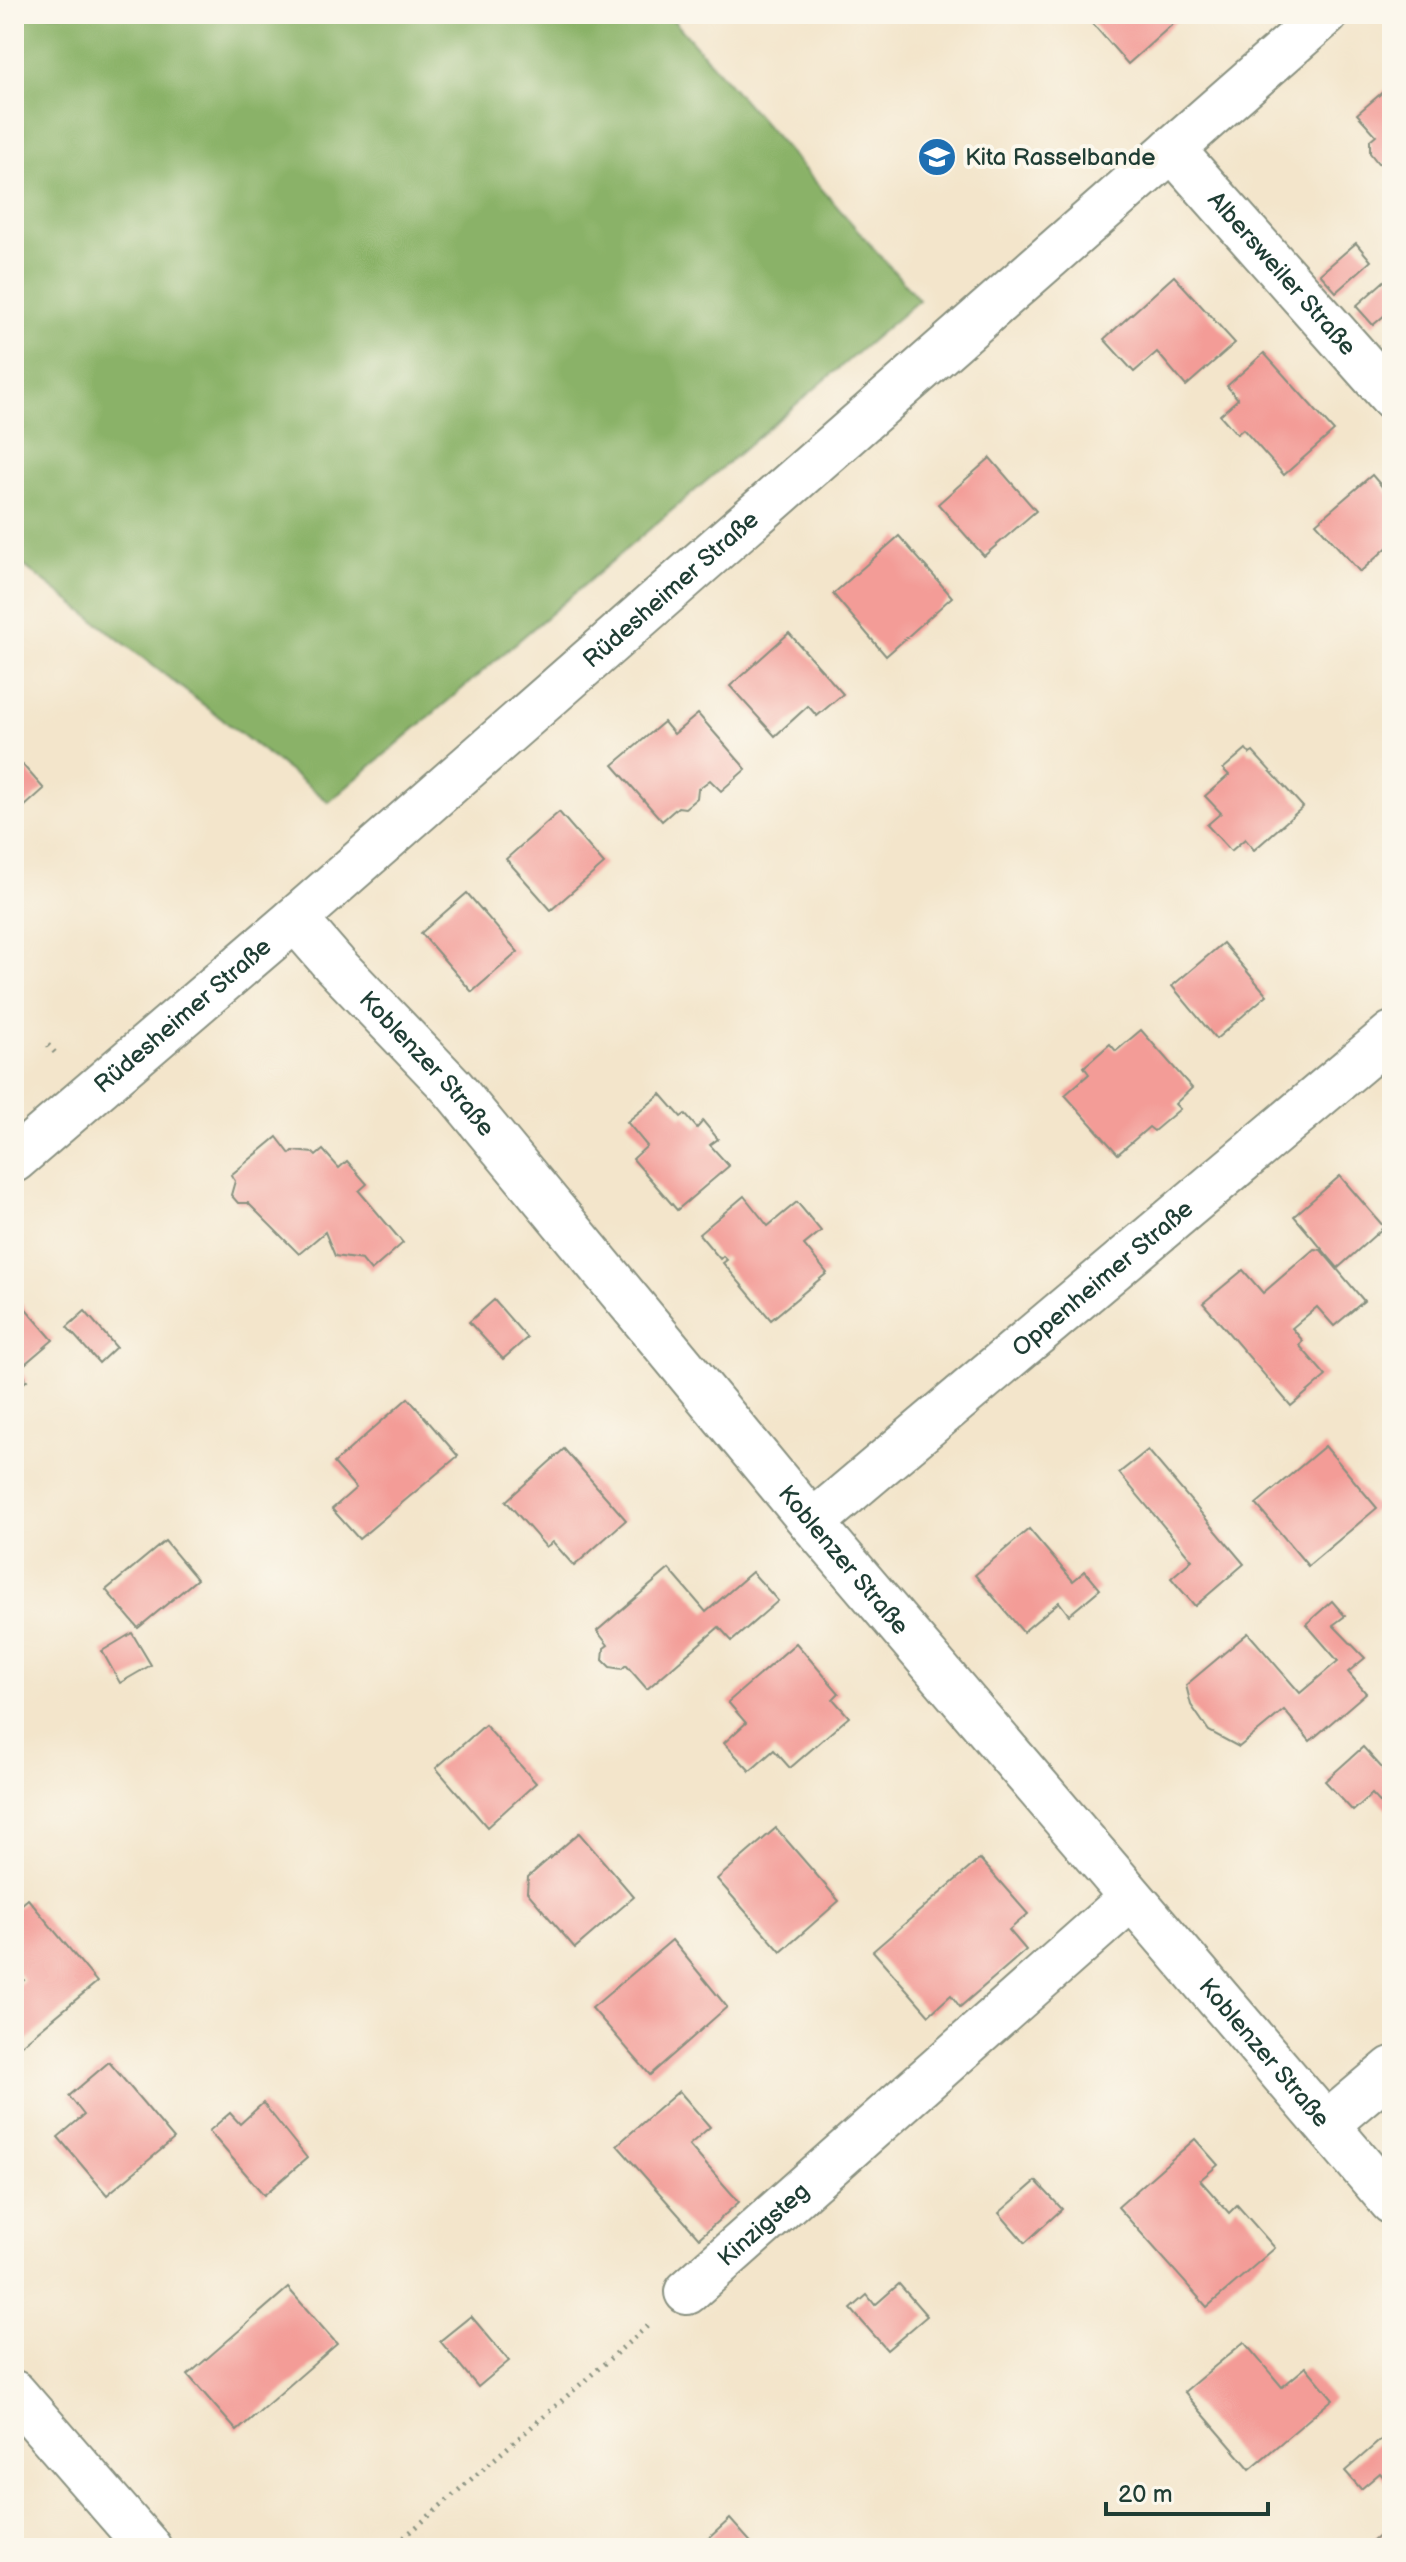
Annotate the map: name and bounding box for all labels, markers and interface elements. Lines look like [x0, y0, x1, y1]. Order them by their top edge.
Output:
school or university icon: Kita Rasselbande [916, 136, 958, 178]
place label: Kita Rasselbande [965, 143, 1155, 172]
street label: Albersweiler Straße [1201, 186, 1362, 361]
street label: Rüdesheimer Straße [577, 505, 765, 674]
street label: Rüdesheimer Straße [88, 932, 277, 1100]
street label: Koblenzer Straße [353, 985, 501, 1142]
street label: Oppenheimer Straße [1007, 1194, 1199, 1363]
street label: Koblenzer Straße [772, 1480, 915, 1641]
street label: Koblenzer Straße [1192, 1973, 1336, 2133]
street label: Kinzigsteg [712, 2177, 815, 2273]
scale bar [1106, 2466, 1268, 2516]
text: 20 m [1118, 2480, 1173, 2509]

